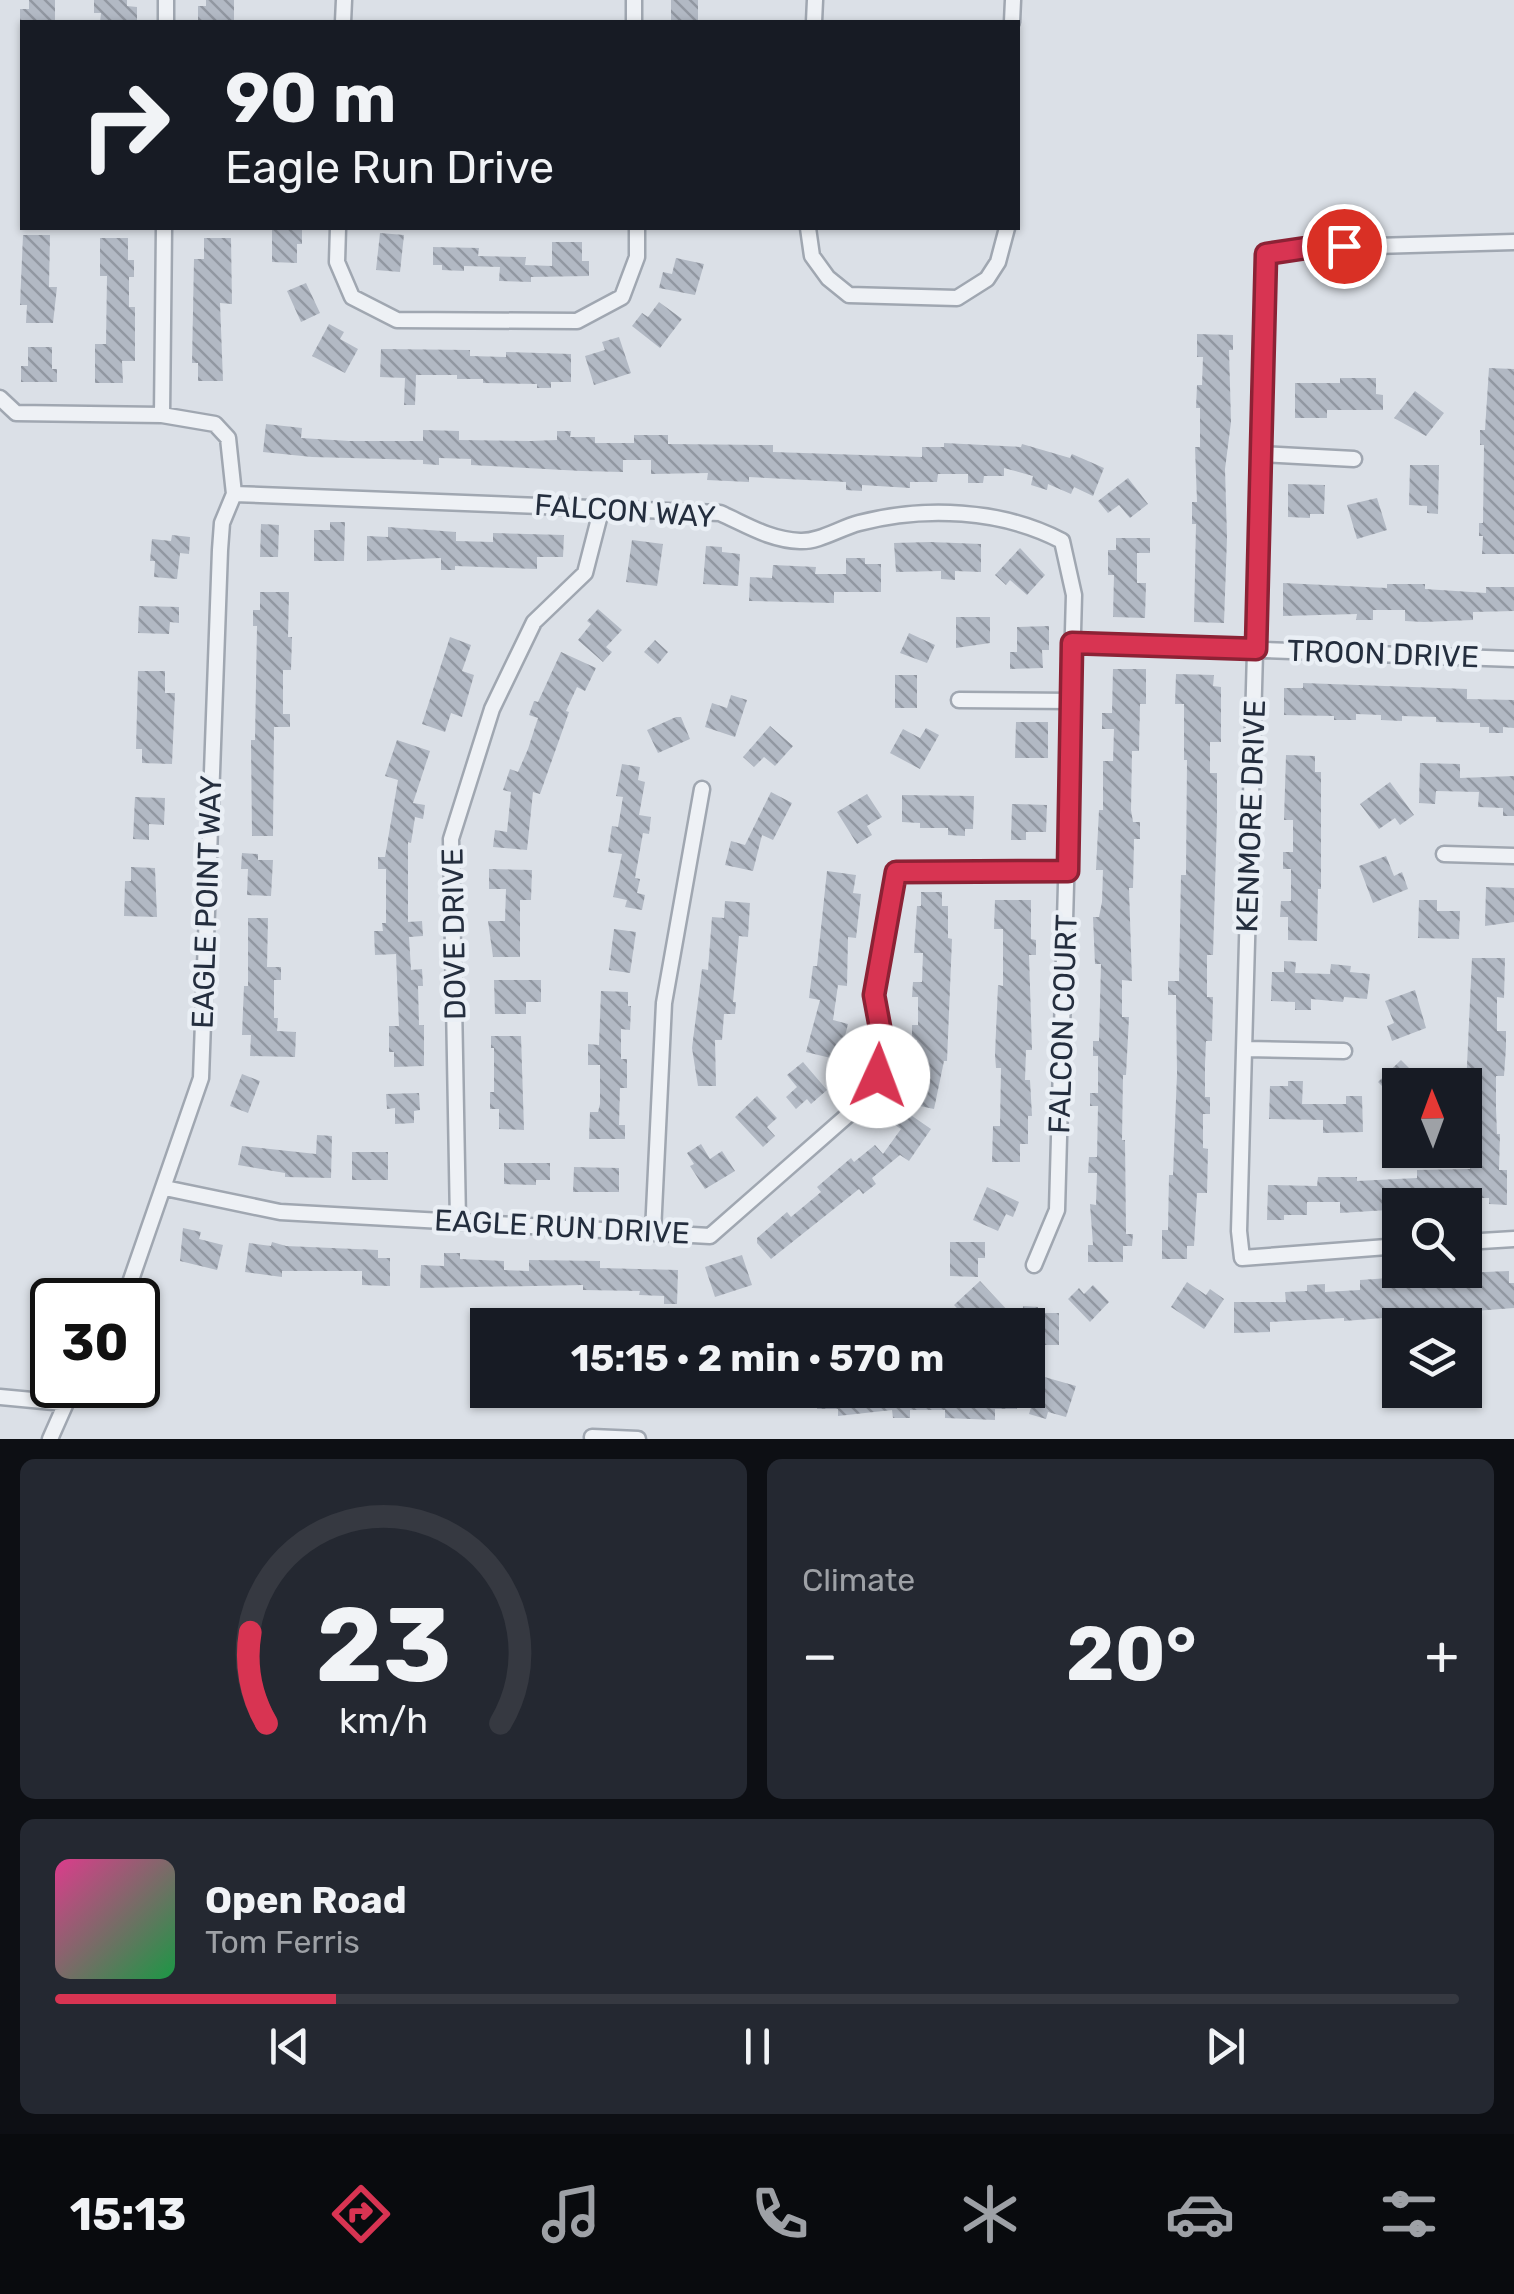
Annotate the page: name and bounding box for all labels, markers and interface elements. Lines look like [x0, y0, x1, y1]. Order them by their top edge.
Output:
text: 90 m [225, 57, 397, 140]
icon: right [60, 60, 190, 190]
text: Eagle Run Drive [225, 141, 554, 194]
pin [1302, 204, 1387, 289]
icon: arrive [1317, 219, 1372, 274]
street label: FALCON WAY [533, 487, 717, 535]
street label: TROON DRIVE [1286, 633, 1480, 675]
street label: KENMORE DRIVE [1229, 699, 1273, 933]
street label: EAGLE POINT WAY [185, 775, 229, 1029]
street label: DOVE DRIVE [435, 848, 473, 1020]
street label: FALCON COURT [1041, 914, 1085, 1134]
position arrow [826, 1024, 930, 1128]
north arrow [1382, 1068, 1482, 1168]
map controls [1382, 1068, 1482, 1408]
button: search [1382, 1188, 1482, 1288]
street label: EAGLE RUN DRIVE [433, 1202, 691, 1252]
speed limit sign: 30 [30, 1278, 160, 1408]
button: layers [1382, 1308, 1482, 1408]
text: 15:15 · 2 min · 570 m [571, 1335, 944, 1381]
text: Climate [802, 1561, 915, 1599]
text: 23 [315, 1584, 452, 1707]
text: 20° [1066, 1610, 1197, 1699]
text: − [802, 1623, 838, 1688]
text: + [1425, 1623, 1459, 1688]
text: km/h [339, 1700, 428, 1742]
text: Open Road [205, 1877, 407, 1923]
text: Tom Ferris [205, 1923, 360, 1961]
icon: previous [262, 2019, 317, 2074]
icon: pause [730, 2019, 785, 2074]
icon: next [1198, 2019, 1253, 2074]
icon: directions [326, 2179, 396, 2249]
icon: music [536, 2179, 606, 2249]
icon: phone [745, 2179, 815, 2249]
icon: climate [955, 2179, 1025, 2249]
icon: car [1165, 2179, 1235, 2249]
icon: filters [1374, 2179, 1444, 2249]
text: 15:13 [70, 2188, 186, 2241]

